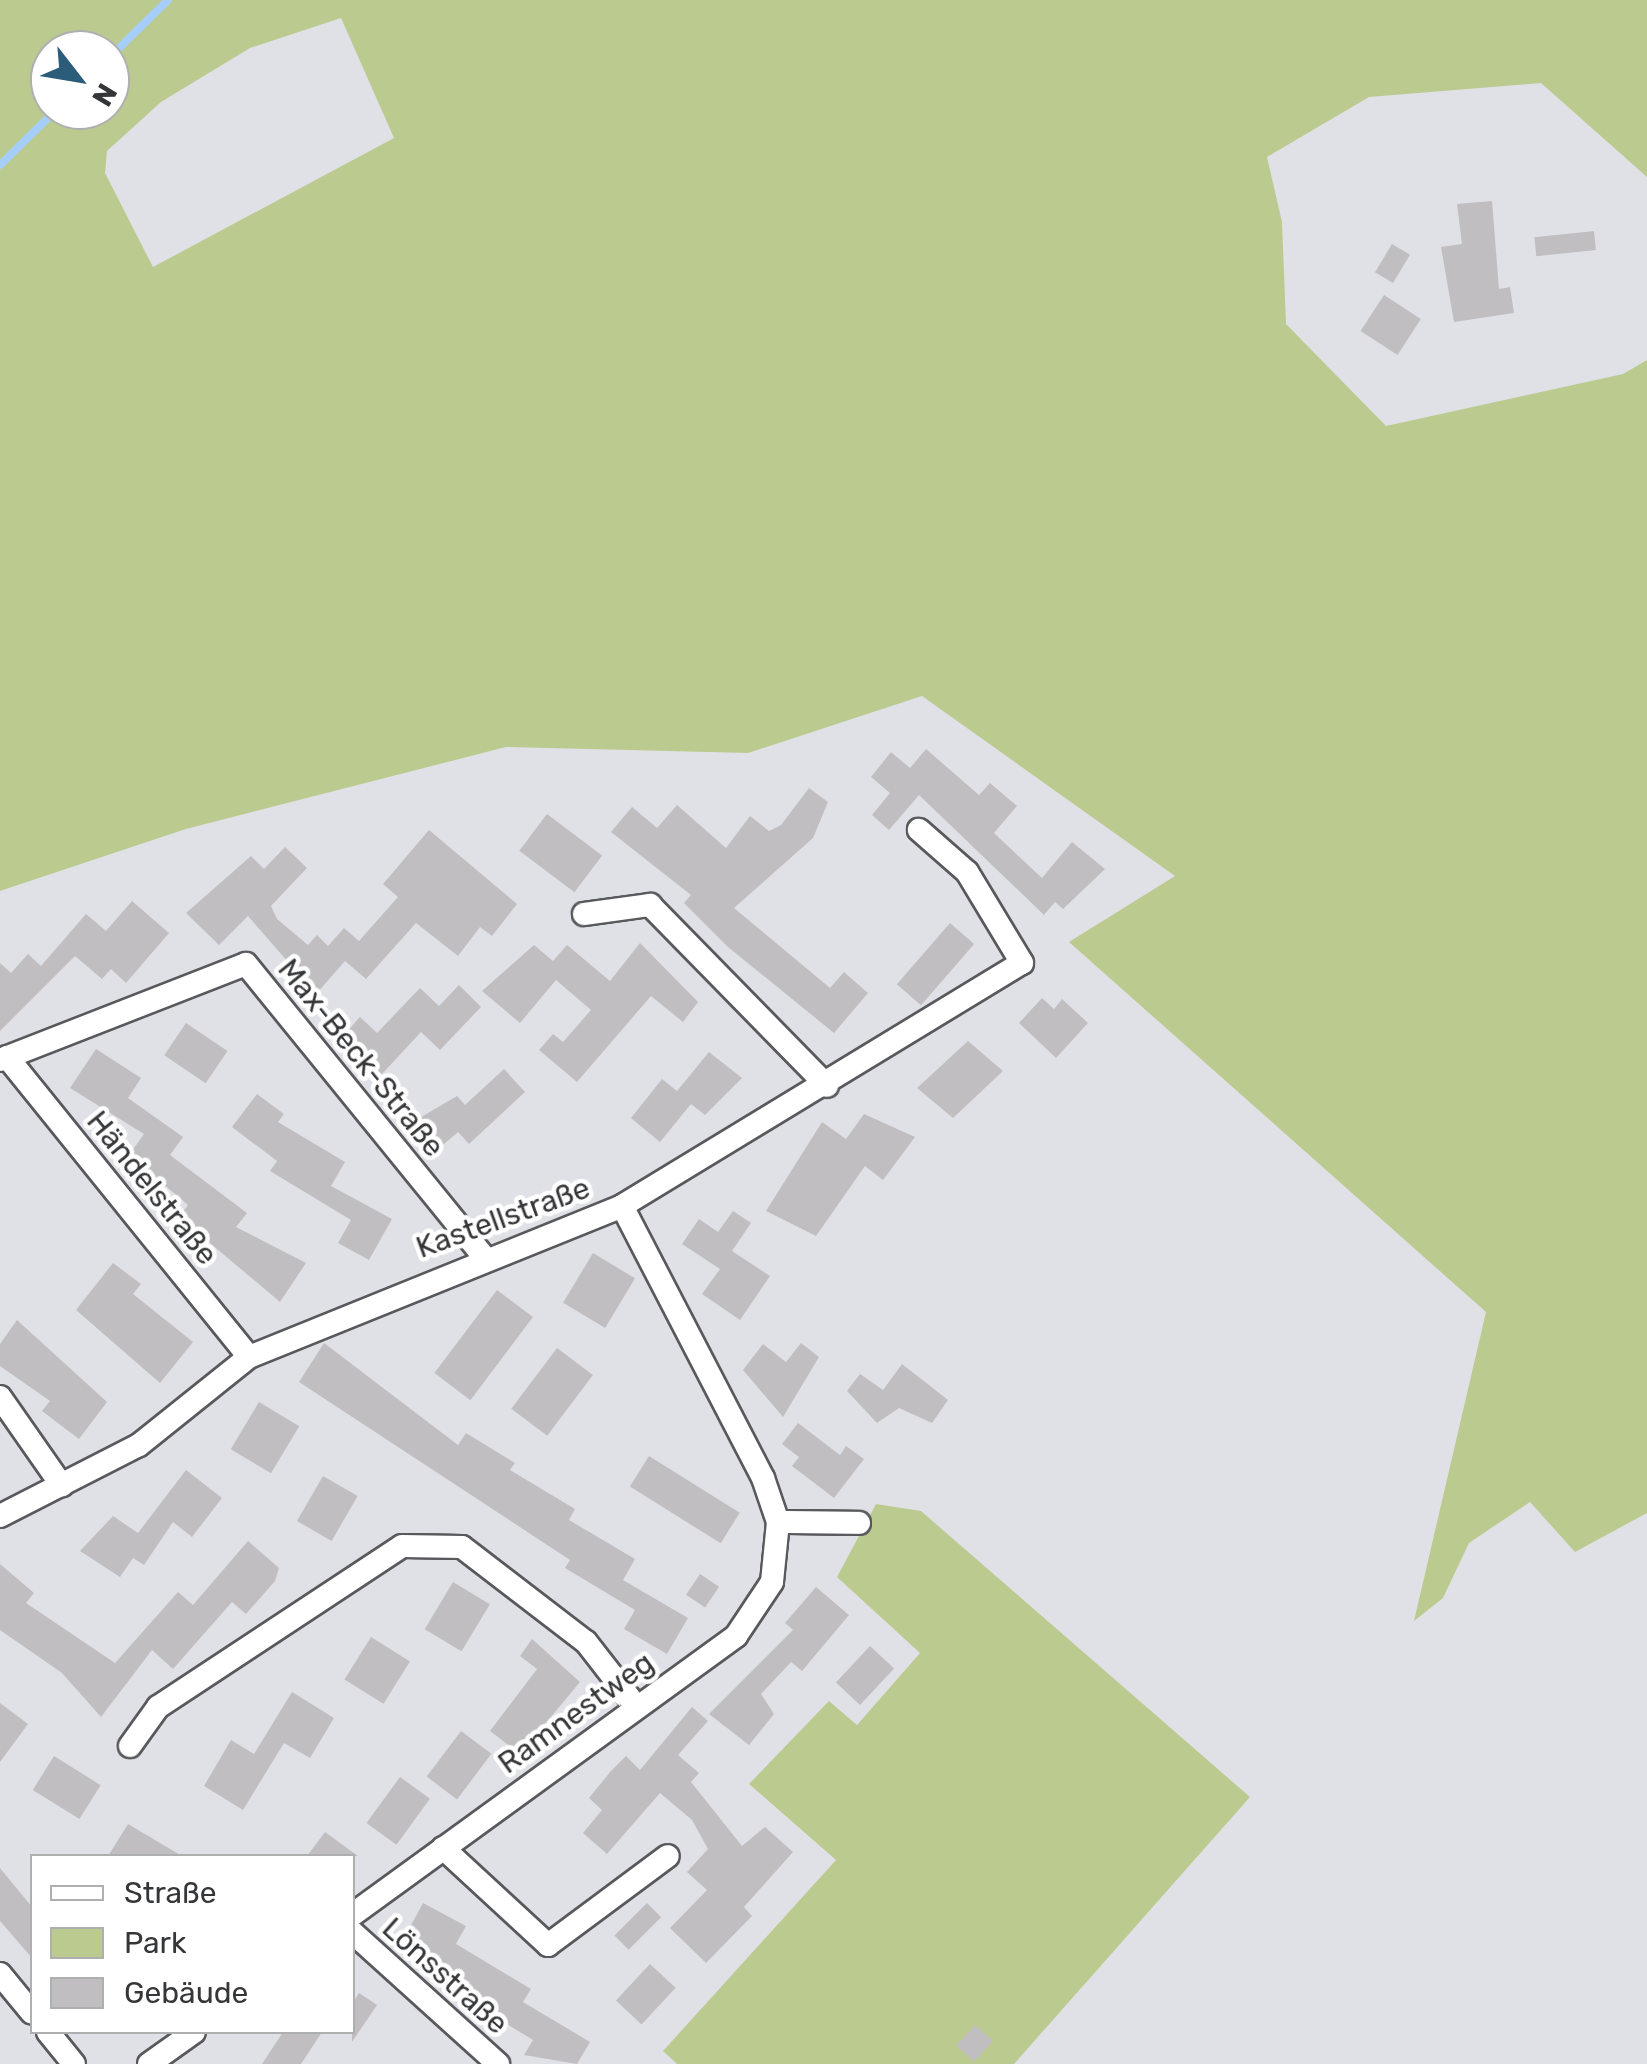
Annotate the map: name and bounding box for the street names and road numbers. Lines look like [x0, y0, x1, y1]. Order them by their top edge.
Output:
street label: Max-Beck-Straße [270, 952, 452, 1164]
street label: Händelstraße [79, 1104, 225, 1272]
street label: Kastellstraße [411, 1170, 595, 1266]
street label: Ramnestweg [491, 1645, 661, 1781]
street label: Lönsstraße [375, 1910, 515, 2042]

